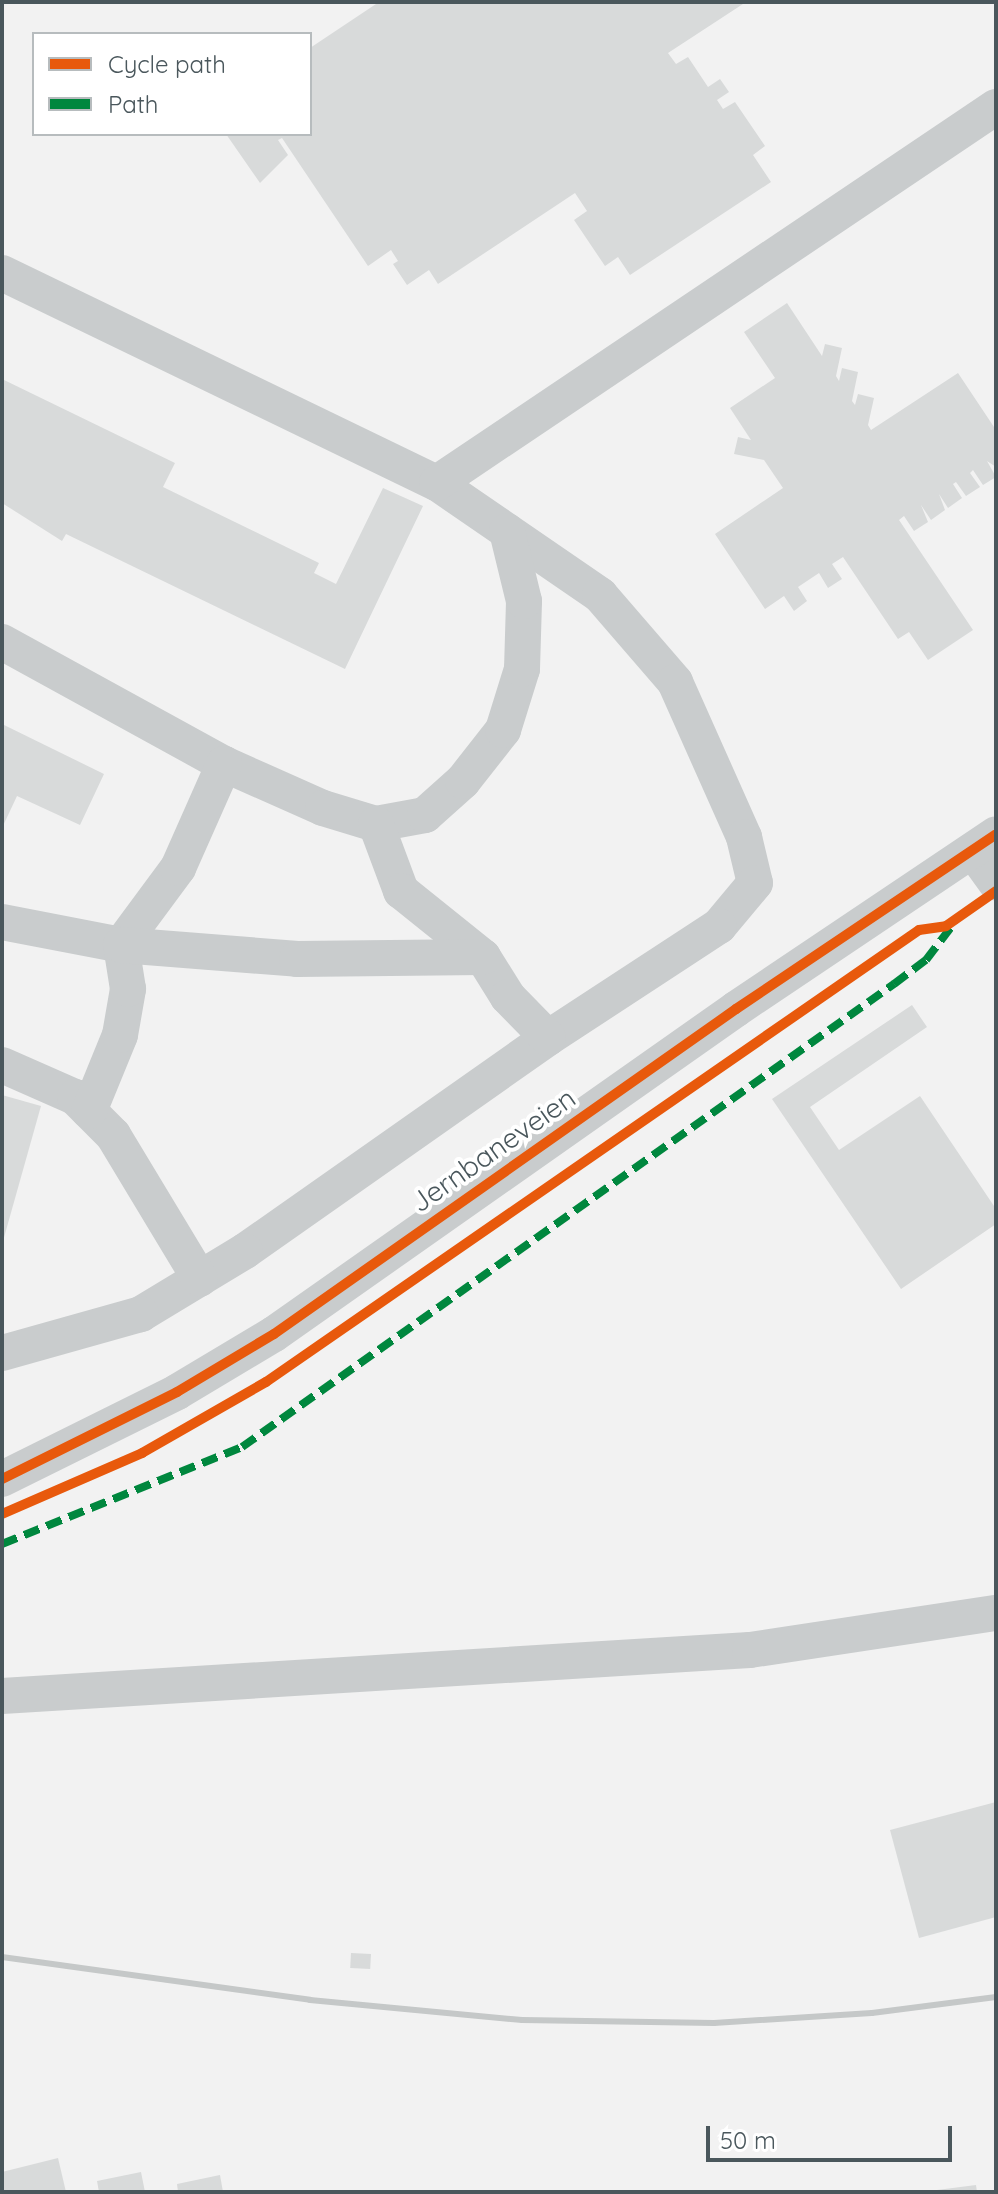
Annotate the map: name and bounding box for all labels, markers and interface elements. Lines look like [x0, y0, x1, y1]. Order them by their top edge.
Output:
legend [32, 32, 312, 136]
text: Cycle path [108, 49, 226, 79]
text: Path [108, 89, 159, 119]
street label: Jernbaneveien [404, 1081, 582, 1219]
scale bar [710, 2110, 956, 2160]
text: 50 m [720, 2125, 776, 2155]

